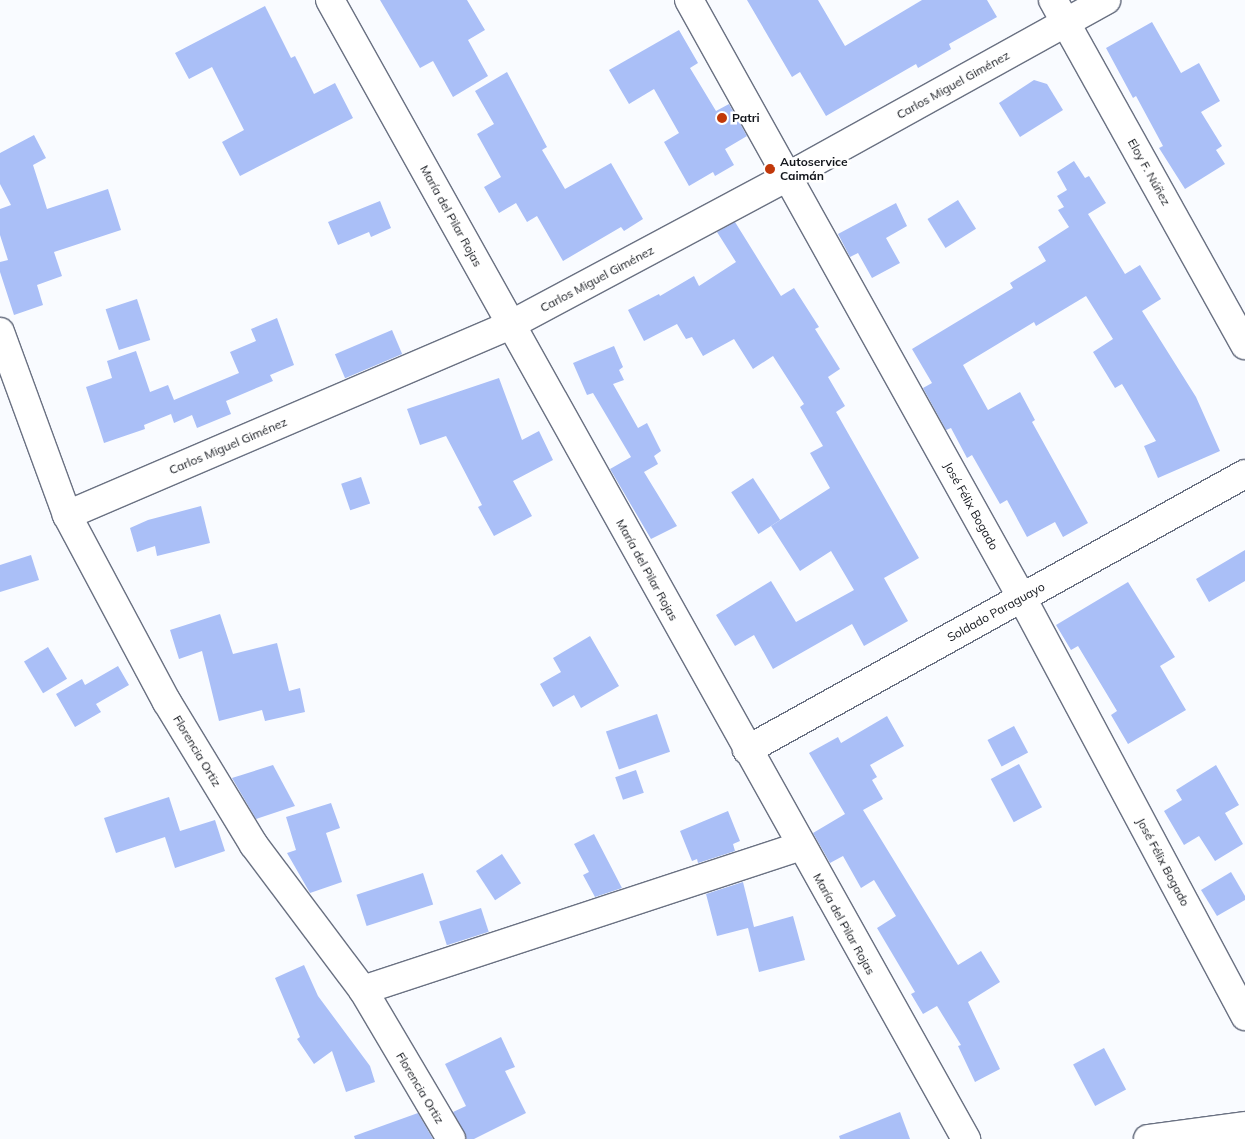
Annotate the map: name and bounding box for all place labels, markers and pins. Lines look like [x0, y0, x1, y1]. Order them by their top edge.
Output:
place label: Patri [732, 111, 760, 125]
marker: Patri [716, 112, 728, 124]
place label: Autoservice Caimán [780, 155, 848, 183]
marker: Autoservice Caimán [764, 163, 776, 175]

